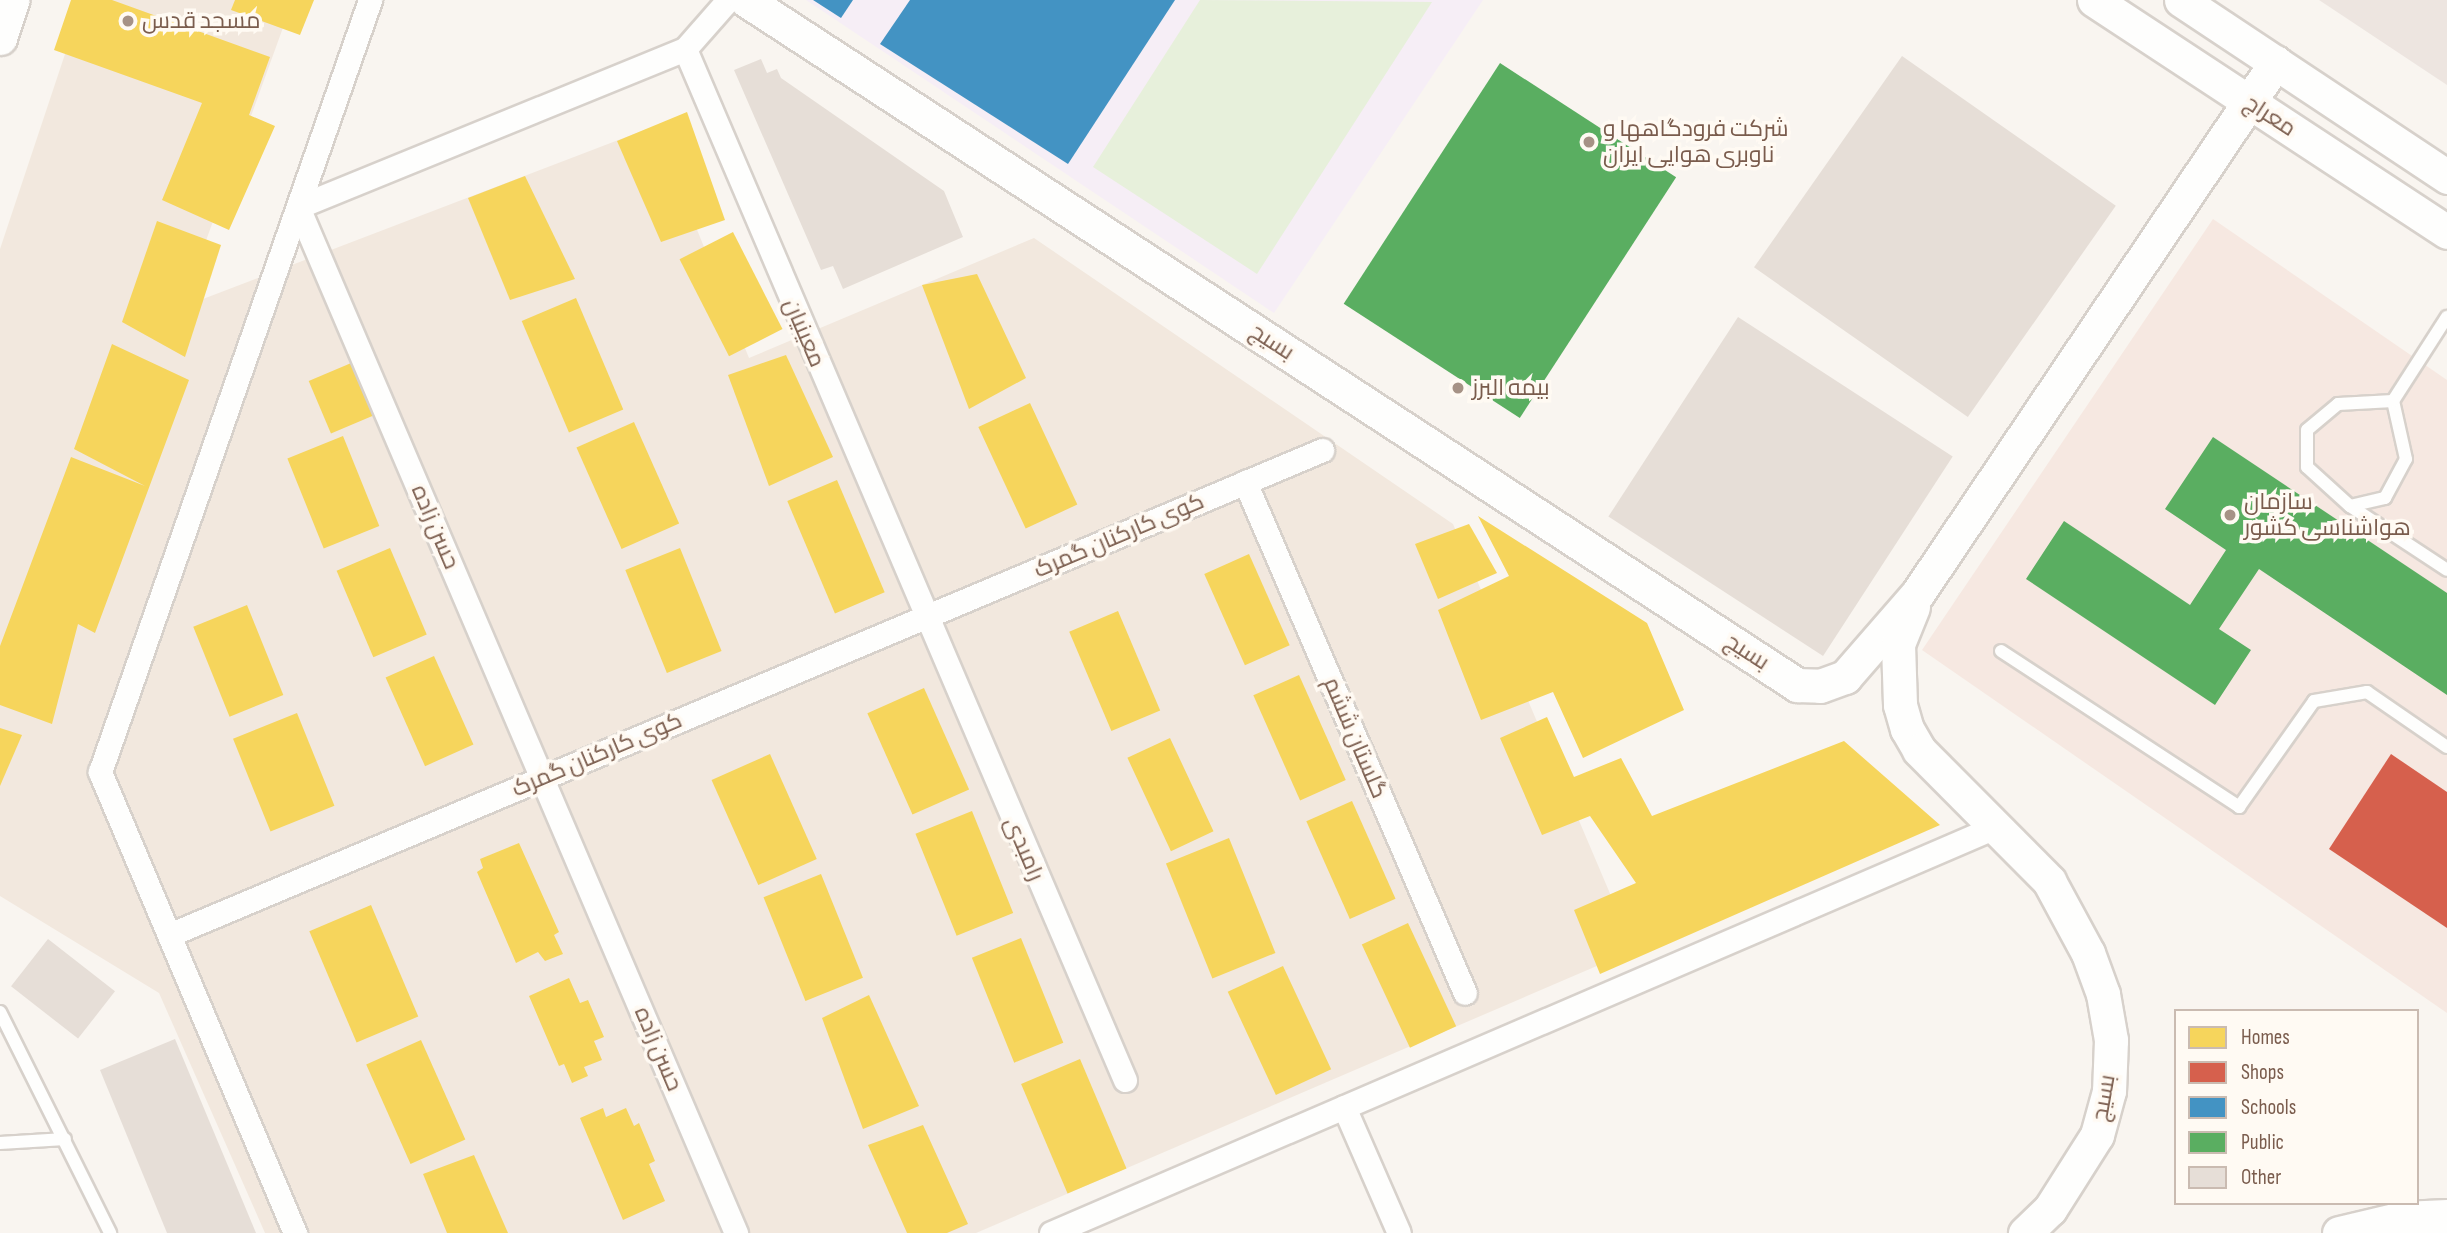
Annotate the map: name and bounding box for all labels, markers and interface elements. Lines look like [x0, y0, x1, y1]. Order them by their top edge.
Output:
place label: مسجد قدس [142, 7, 260, 35]
marker: مسجد قدس [120, 13, 136, 29]
street label: معراج [2239, 89, 2301, 143]
place label: شرکت فرودگاهها و ناوبری هوایی ایران [1603, 115, 1789, 169]
marker: شرکت فرودگاهها و ناوبری هوایی ایران [1581, 134, 1597, 150]
street label: معینیان [777, 295, 831, 371]
street label: بسیج [1245, 318, 1299, 366]
place label: بیمه البرز [1472, 374, 1550, 402]
marker: بیمه البرز [1450, 380, 1466, 396]
street label: حسن زاده [405, 481, 465, 573]
street label: کوی کارکنان گمرک [1030, 488, 1208, 584]
place label: سازمان هواشناسی کشور [2244, 488, 2411, 542]
marker: سازمان هواشناسی کشور [2222, 507, 2238, 523]
street label: بسیج [1720, 628, 1774, 676]
street label: گلستان ششم [1317, 673, 1393, 803]
street label: کوی کارکنان گمرک [508, 707, 686, 803]
street label: رامبدی [998, 813, 1050, 885]
street label: حسن زاده [628, 1003, 688, 1095]
legend [2174, 1009, 2419, 1205]
text: Homes [2241, 1025, 2290, 1050]
text: Shops [2241, 1060, 2284, 1085]
street label: بسیج [2086, 1072, 2122, 1124]
text: Schools [2241, 1095, 2296, 1120]
text: Public [2241, 1130, 2284, 1155]
text: Other [2241, 1165, 2281, 1190]

